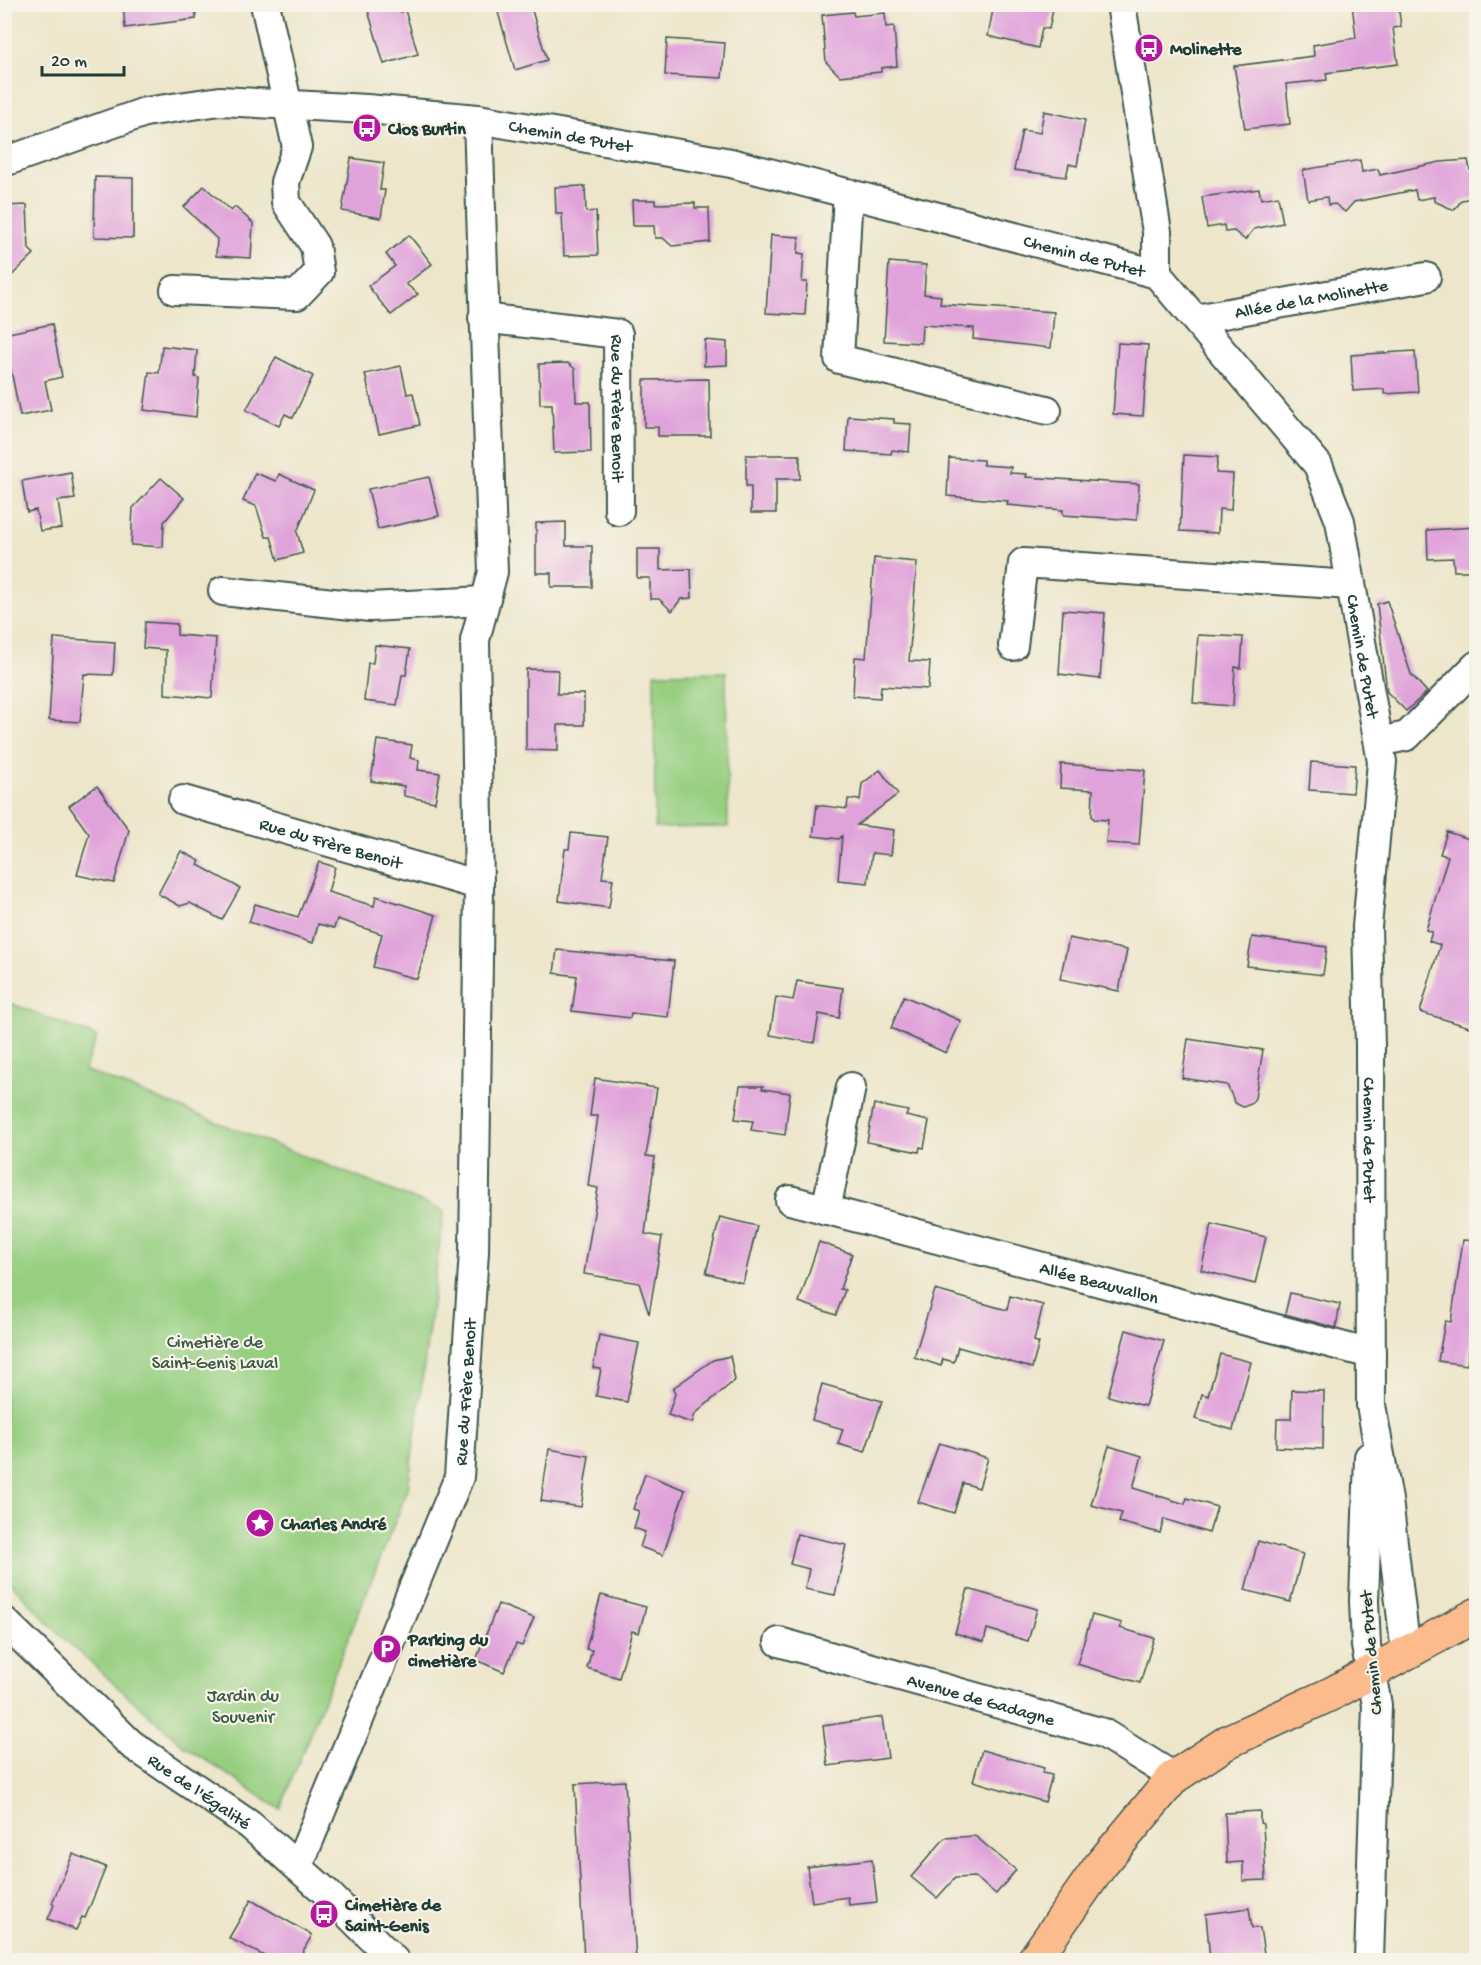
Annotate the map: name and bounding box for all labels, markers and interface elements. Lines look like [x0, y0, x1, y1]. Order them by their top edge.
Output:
bus stop icon: Molinette [1133, 32, 1165, 64]
scale bar [42, 39, 124, 77]
place label: Molinette [1170, 40, 1242, 61]
text: 20 m [51, 52, 87, 73]
bus stop icon: Clos Burtin [351, 112, 383, 144]
street label: Chemin de Putet [507, 117, 635, 159]
place label: Clos Burtin [387, 120, 466, 141]
street label: Chemin de Putet [1021, 232, 1148, 284]
street label: Allée de la Molinette [1233, 276, 1391, 325]
street label: Rue du Frère Benoit [605, 334, 627, 483]
street label: Chemin de Putet [1340, 593, 1382, 721]
street label: Rue du Frère Benoit [257, 814, 406, 876]
street label: Chemin de Putet [1357, 1077, 1378, 1204]
street label: Allée Beauvallon [1037, 1259, 1161, 1310]
street label: Rue du Frère Benoit [452, 1316, 483, 1466]
park label: Cimetière de Saint-Genis Laval [152, 1333, 278, 1375]
place icon: Charles André [244, 1507, 276, 1539]
place label: Charles André [280, 1515, 387, 1536]
street label: Chemin de Putet [1356, 1588, 1388, 1716]
place label: Parking du cimetière [407, 1631, 489, 1673]
parking icon: Parking du cimetière [371, 1633, 403, 1665]
street label: Avenue de Gadagne [904, 1670, 1057, 1732]
park label: Jardin du Souvenir [207, 1687, 280, 1729]
street label: Rue de l'Égalité [143, 1750, 255, 1836]
place label: Cimetière de Saint-Genis [344, 1896, 442, 1938]
bus stop icon: Cimetière de Saint-Genis [308, 1898, 340, 1930]

